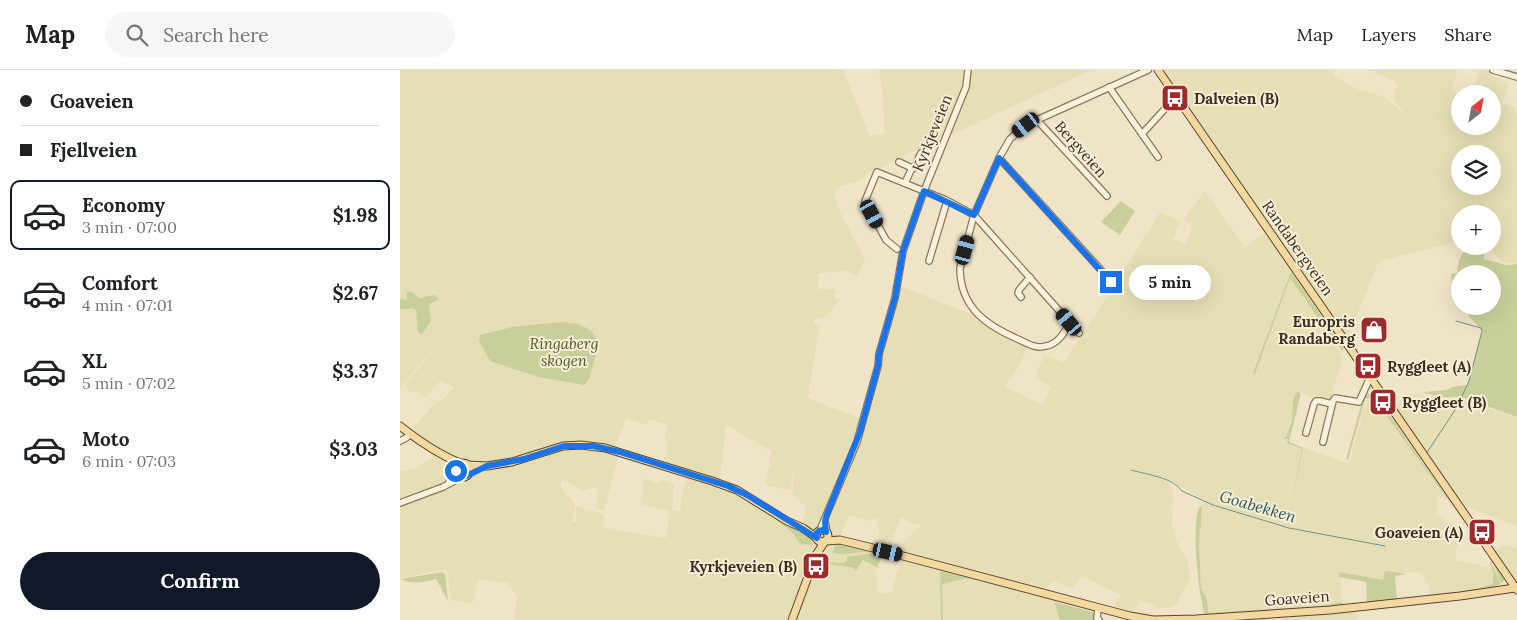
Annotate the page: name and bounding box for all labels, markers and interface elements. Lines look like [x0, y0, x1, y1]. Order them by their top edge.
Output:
search box [105, 12, 455, 57]
text: Map [25, 19, 75, 50]
icon: search [123, 21, 151, 49]
text: Search here [163, 23, 269, 47]
text: Map [1297, 23, 1333, 46]
text: Layers [1361, 23, 1416, 46]
text: Share [1444, 23, 1492, 46]
bus stop icon: Dalveien (B) [1160, 83, 1190, 113]
north arrow [1451, 85, 1501, 135]
map controls [1451, 85, 1501, 315]
text: Goaveien [50, 89, 134, 113]
place label: Dalveien (B) [1194, 89, 1279, 109]
street label: Kyrkjeveien [908, 92, 956, 174]
car [1009, 110, 1042, 140]
street label: Bergveien [1051, 117, 1111, 181]
text: Fjellveien [50, 138, 137, 162]
button: layers [1451, 145, 1501, 195]
icon: car [22, 193, 67, 238]
text: Economy [82, 193, 165, 217]
car [858, 197, 885, 231]
street label: Randabergveien [1258, 197, 1338, 299]
text: $1.98 [333, 203, 378, 227]
button: + [1451, 205, 1501, 255]
text: 3 min · 07:00 [82, 217, 177, 237]
car [953, 234, 976, 266]
callout: 5 min [1128, 264, 1211, 300]
button: − [1451, 265, 1501, 315]
icon: car [22, 271, 67, 316]
text: Comfort [82, 271, 158, 295]
route end [1100, 271, 1122, 293]
text: 5 min [1148, 272, 1192, 292]
text: $2.67 [332, 281, 378, 305]
text: 4 min · 07:01 [82, 295, 173, 315]
car [1053, 306, 1084, 338]
place label: Europris Randaberg [1278, 312, 1356, 348]
shop icon: Europris Randaberg [1359, 315, 1389, 345]
park label: Ringaberg skogen [530, 334, 598, 370]
icon: car [22, 349, 67, 394]
text: XL [82, 349, 107, 373]
bus stop icon: Ryggleet (A) [1353, 351, 1383, 381]
place label: Ryggleet (A) [1387, 357, 1472, 377]
text: $3.37 [332, 359, 378, 383]
text: 5 min · 07:02 [82, 373, 175, 393]
bus stop icon: Ryggleet (B) [1368, 387, 1398, 417]
place label: Ryggleet (B) [1402, 393, 1487, 413]
icon: car [22, 427, 67, 472]
text: Moto [82, 427, 129, 451]
text: $3.03 [329, 437, 378, 461]
text: 6 min · 07:03 [82, 451, 176, 471]
route start [445, 460, 467, 482]
water label: Goabekken [1217, 485, 1299, 527]
bus stop icon: Goaveien (A) [1467, 517, 1497, 547]
place label: Goaveien (A) [1375, 523, 1464, 543]
car [871, 541, 904, 563]
bus stop icon: Kyrkjeveien (B) [801, 551, 831, 581]
button: Confirm [20, 552, 380, 610]
place label: Kyrkjeveien (B) [690, 557, 798, 577]
street label: Goaveien [1264, 586, 1330, 610]

